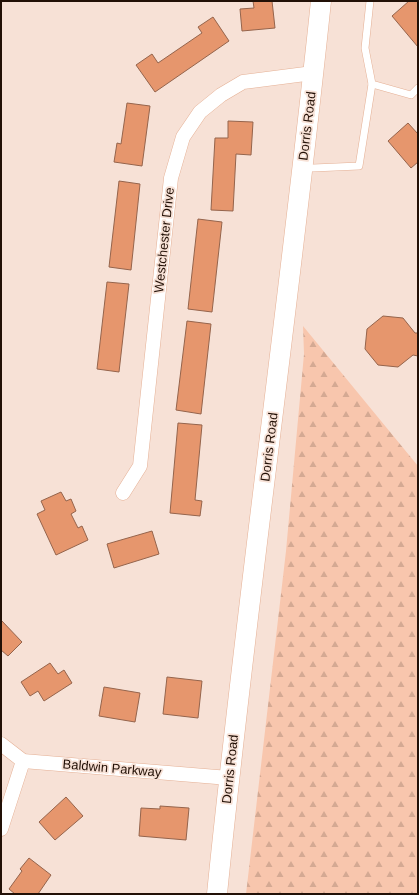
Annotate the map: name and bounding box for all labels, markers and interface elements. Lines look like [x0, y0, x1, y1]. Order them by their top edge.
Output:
street label: Dorris Road [295, 91, 319, 161]
street label: Westchester Drive [151, 187, 177, 293]
street label: Dorris Road [257, 412, 281, 482]
street label: Dorris Road [219, 734, 241, 804]
street label: Baldwin Parkway [62, 756, 162, 780]

